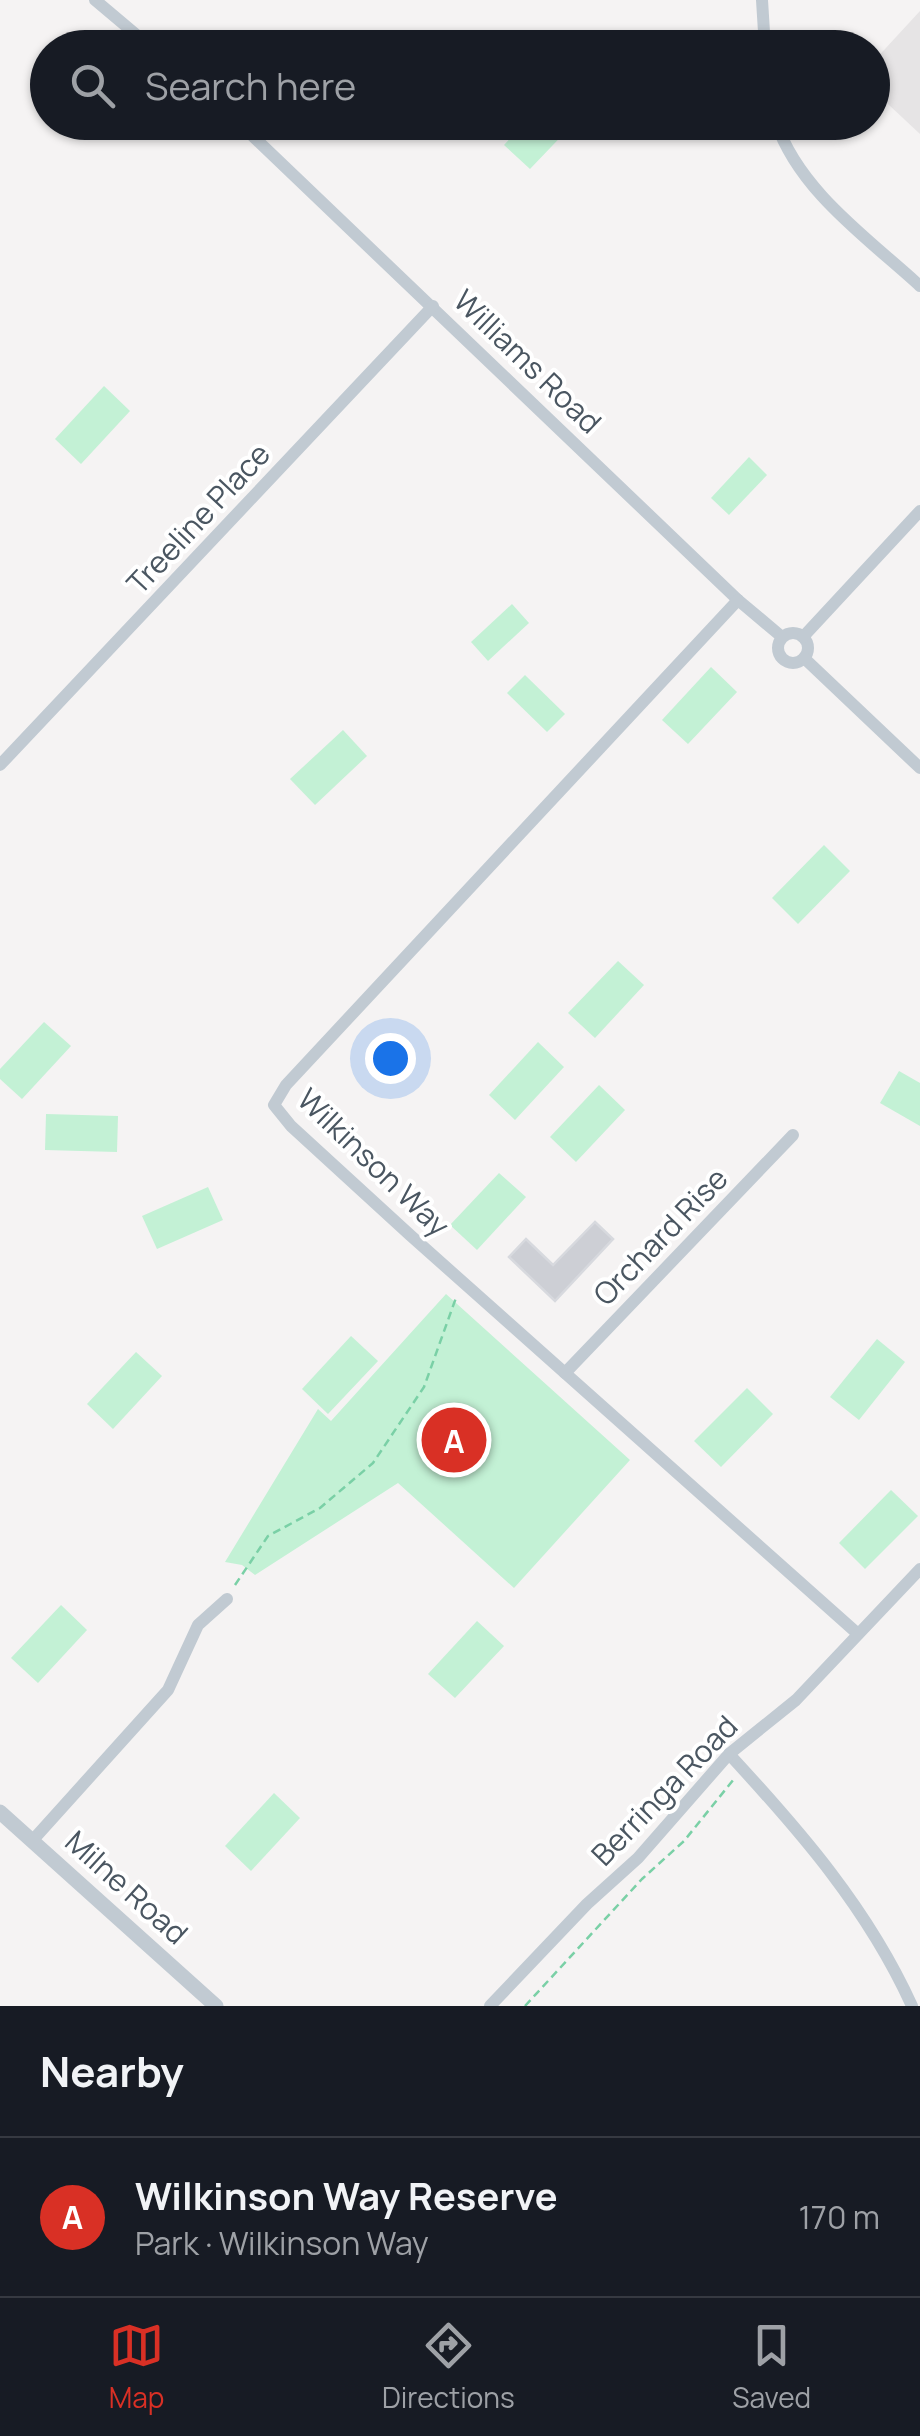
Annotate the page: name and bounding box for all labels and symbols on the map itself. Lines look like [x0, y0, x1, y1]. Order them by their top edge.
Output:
street label: Williams Road [445, 280, 611, 442]
street label: Treeline Place [117, 434, 279, 602]
your location [365, 1033, 416, 1084]
street label: Wilkinson Way [289, 1079, 459, 1245]
street label: Orchard Rise [584, 1158, 736, 1314]
pin: A [422, 1402, 486, 1478]
street label: Berringa Road [582, 1706, 746, 1874]
street label: Milne Road [57, 1821, 197, 1953]

